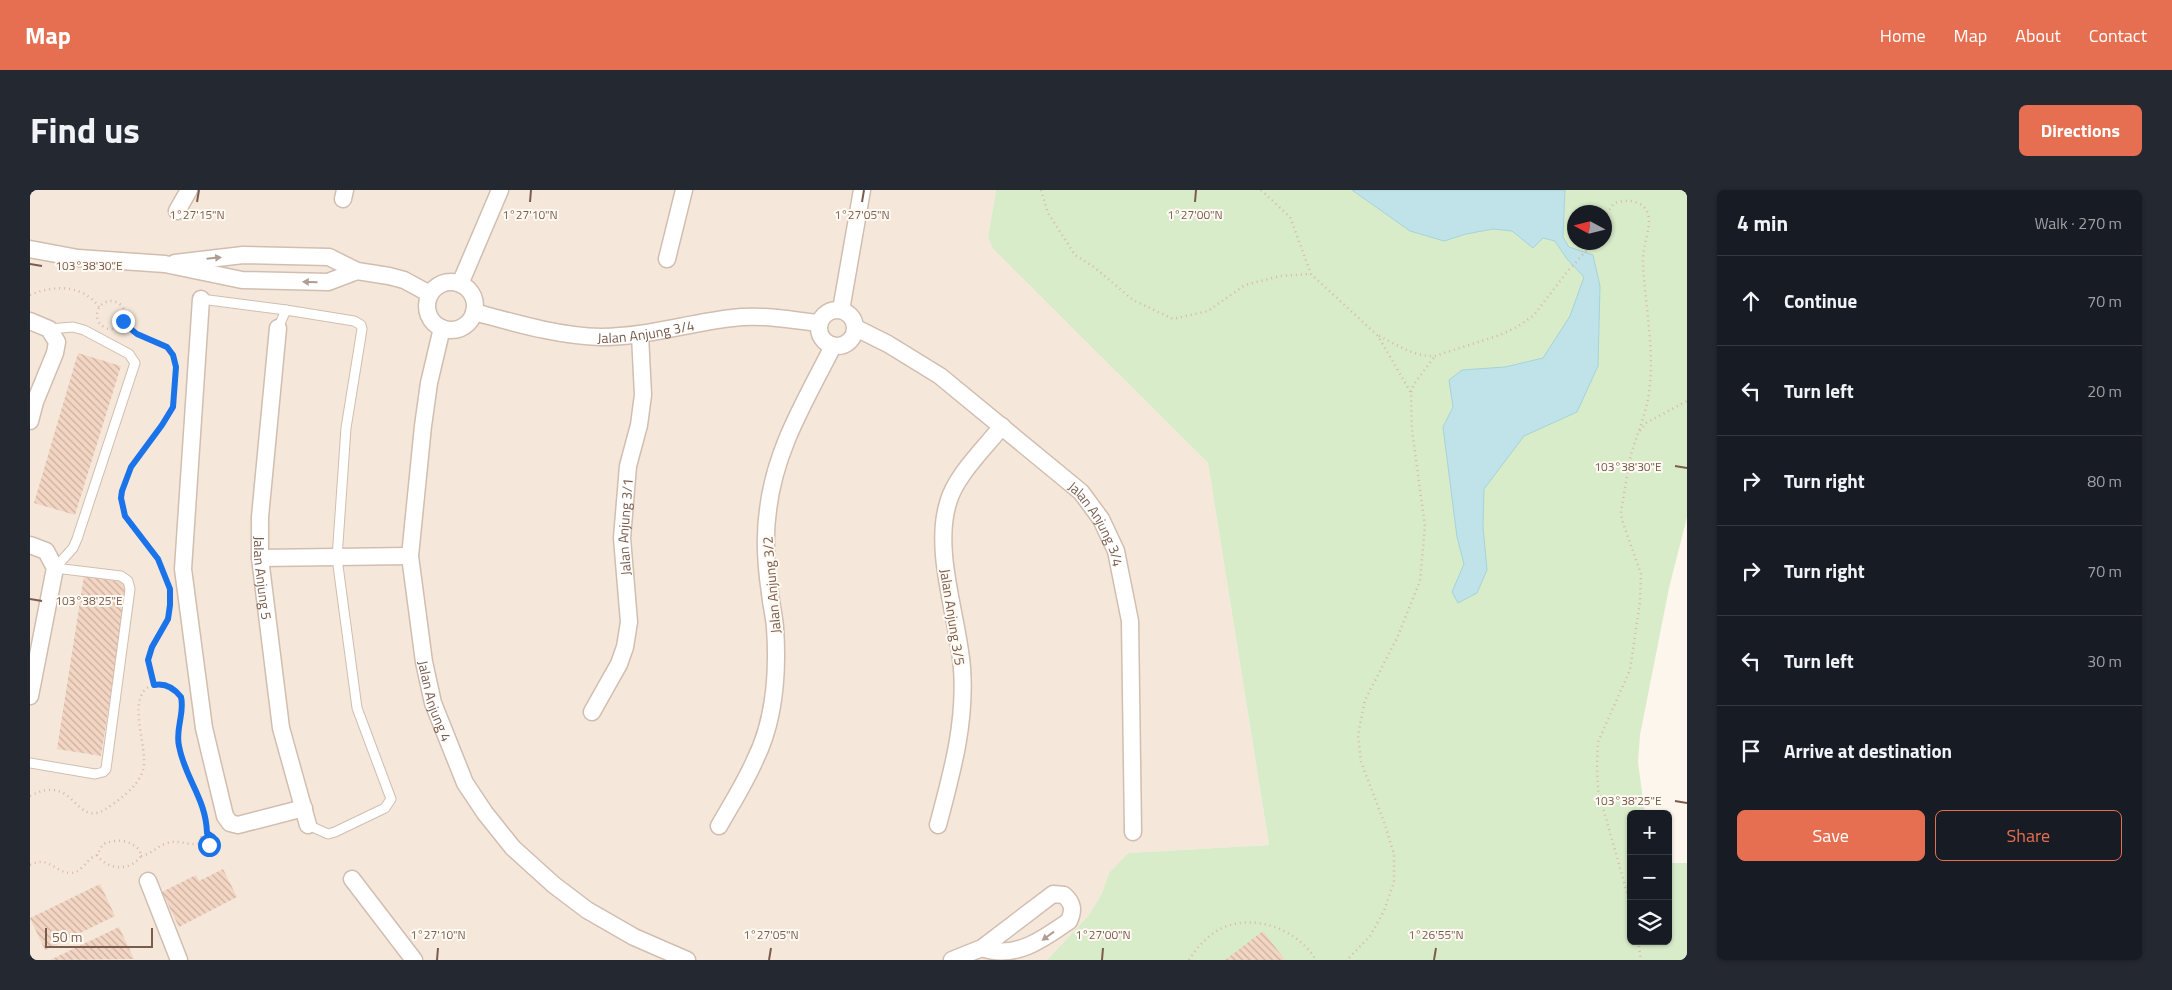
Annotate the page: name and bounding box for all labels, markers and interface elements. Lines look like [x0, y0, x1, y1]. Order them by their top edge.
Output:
text: Map [25, 17, 71, 53]
text: Home [1880, 22, 1926, 49]
text: Map [1954, 22, 1987, 49]
text: About [2015, 22, 2061, 49]
text: Contact [2089, 22, 2147, 49]
text: Find us [30, 103, 140, 157]
button: Directions [2019, 105, 2142, 156]
text: 1°27'15"N [169, 205, 225, 224]
text: 1°27'10"N [502, 205, 558, 224]
text: 1°27'05"N [834, 205, 890, 224]
text: 1°27'00"N [1167, 205, 1223, 224]
north arrow [1567, 205, 1612, 250]
text: 4 min [1737, 207, 1788, 239]
text: Walk · 270 m [2034, 211, 2122, 235]
one-way arrow [206, 254, 222, 262]
text: 103°38'30"E [55, 256, 123, 275]
one-way arrow [302, 277, 318, 285]
text: Continue [1784, 286, 1857, 315]
icon: ahead [1737, 287, 1765, 315]
text: 70 m [2087, 289, 2122, 313]
route end [112, 310, 135, 333]
street label: Jalan Anjung 3/4 [597, 314, 696, 348]
text: Turn left [1784, 376, 1854, 405]
icon: left [1737, 377, 1765, 405]
text: 20 m [2087, 379, 2122, 403]
text: 103°38'30"E [1594, 457, 1662, 476]
text: Turn right [1784, 466, 1865, 495]
icon: right [1737, 467, 1765, 495]
text: 80 m [2087, 469, 2122, 493]
street label: Jalan Anjung 3/4 [1064, 475, 1129, 568]
street label: Jalan Anjung 3/1 [611, 477, 637, 576]
street label: Jalan Anjung 5 [250, 536, 278, 621]
street label: Jalan Anjung 3/2 [756, 536, 786, 634]
text: Turn right [1784, 556, 1865, 585]
icon: right [1737, 557, 1765, 585]
text: 70 m [2087, 559, 2122, 583]
street label: Jalan Anjung 3/5 [935, 567, 971, 667]
text: 103°38'25"E [55, 591, 123, 610]
text: Turn left [1784, 646, 1854, 675]
icon: left [1737, 647, 1765, 675]
text: 30 m [2087, 649, 2122, 673]
street label: Jalan Anjung 4 [413, 658, 458, 745]
text: Arrive at destination [1784, 736, 1952, 765]
icon: arrive [1737, 737, 1765, 765]
text: 103°38'25"E [1594, 791, 1662, 810]
map controls [1627, 810, 1672, 945]
button: + [1627, 810, 1672, 855]
button: Save [1737, 810, 1925, 861]
button: Share [1935, 810, 2122, 861]
route start [198, 834, 221, 857]
button: − [1627, 855, 1672, 900]
button: layers [1627, 900, 1672, 945]
scale bar [45, 925, 152, 948]
text: 1°27'10"N [410, 925, 466, 944]
text: 1°27'05"N [743, 925, 799, 944]
text: 1°27'00"N [1075, 925, 1131, 944]
text: 1°26'55"N [1408, 925, 1464, 944]
text: 50 m [52, 926, 82, 947]
one-way arrow [1041, 931, 1054, 941]

